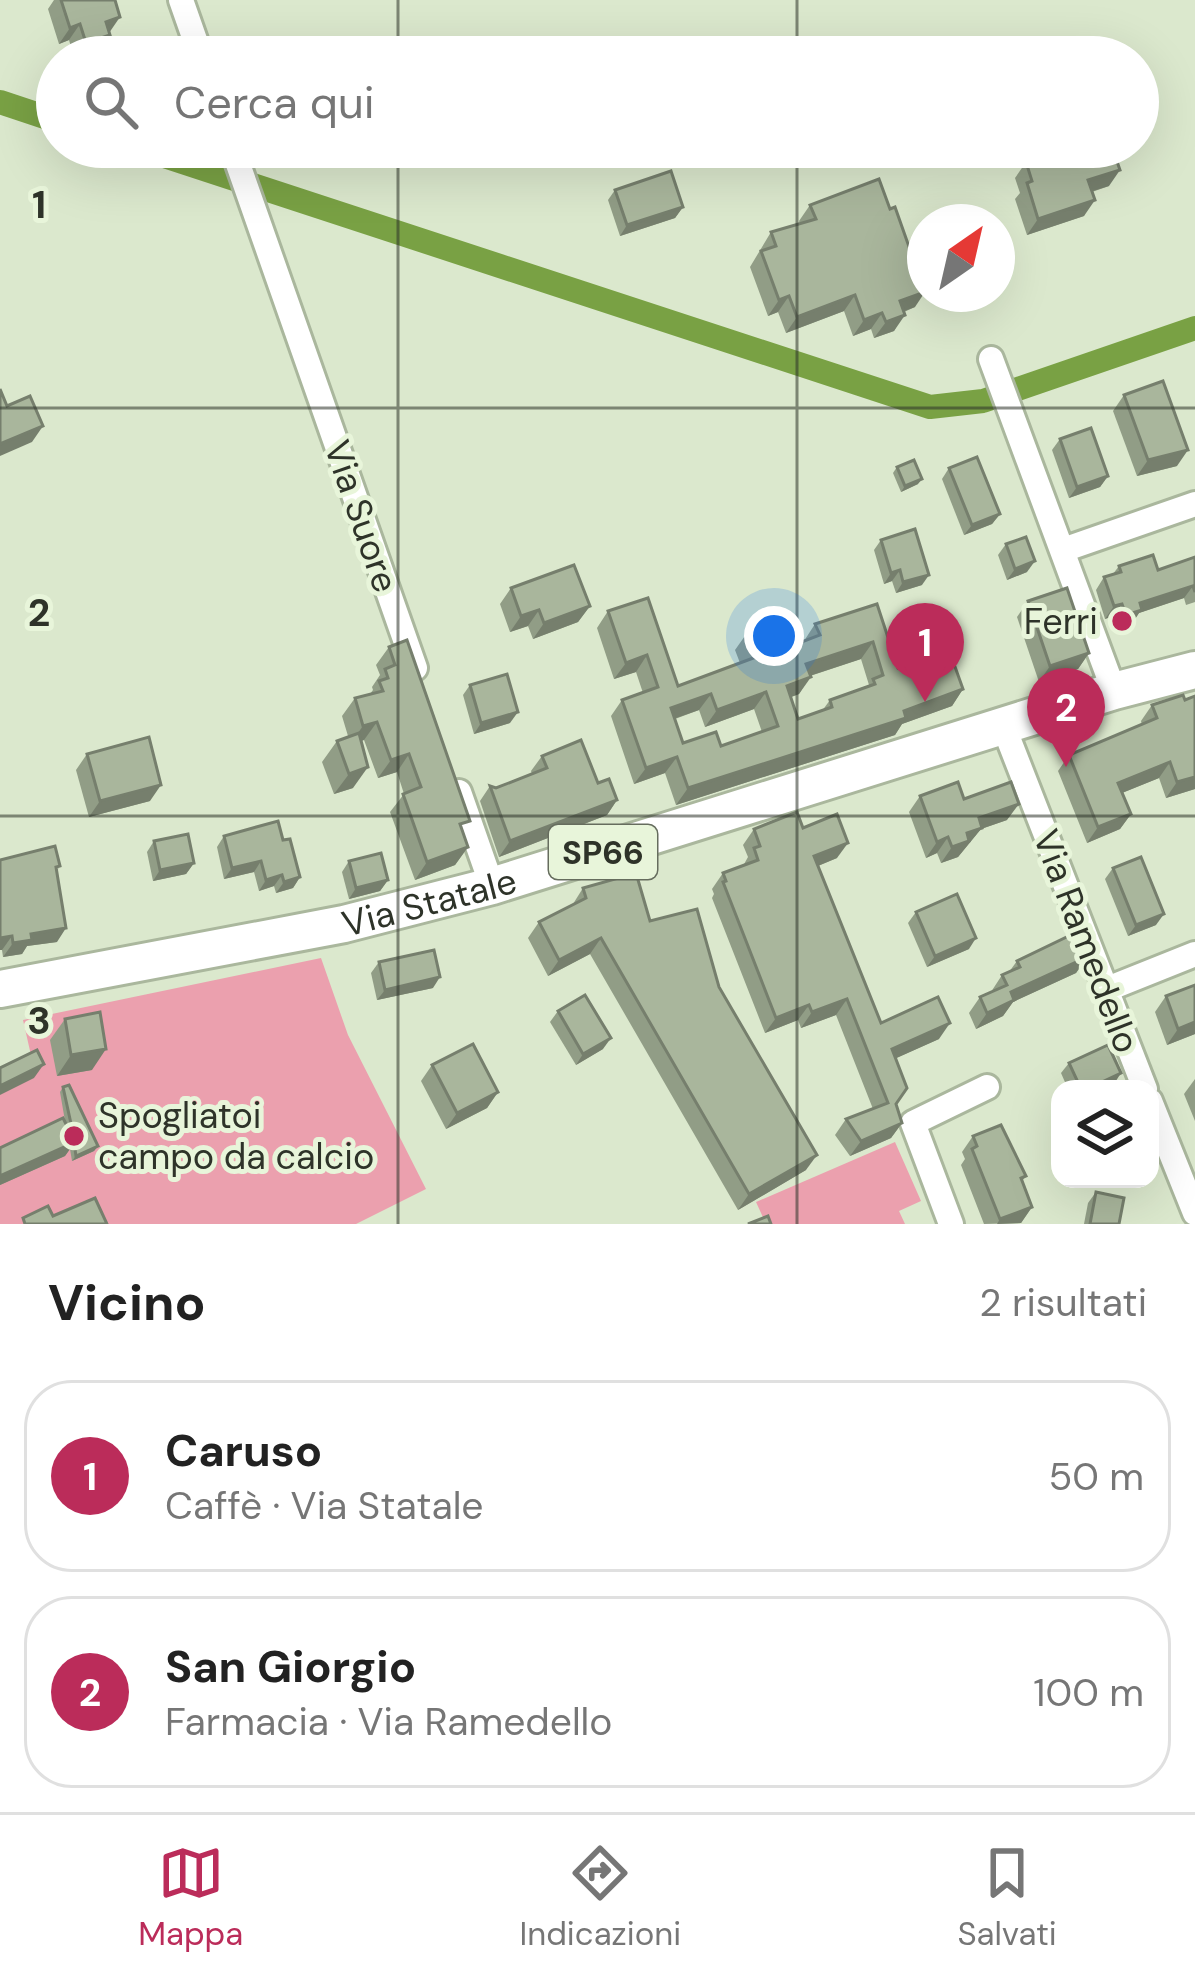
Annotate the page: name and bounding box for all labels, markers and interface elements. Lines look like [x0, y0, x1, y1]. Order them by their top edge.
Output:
search box [36, 36, 1159, 168]
icon: search [78, 69, 144, 135]
text: Cerca qui [174, 73, 375, 132]
text: 1 [32, 179, 46, 230]
north arrow [907, 204, 1015, 312]
street label: Via Suore [314, 434, 409, 598]
text: 2 [28, 587, 50, 638]
place label: Ferri [1024, 598, 1098, 645]
pin: 1 [886, 603, 964, 702]
your location [744, 606, 804, 666]
marker: Ferri [1109, 608, 1135, 634]
pin: 2 [1027, 668, 1105, 767]
street label: Via Ramedello [1022, 823, 1151, 1059]
road number: SP66 [549, 825, 657, 879]
street label: Via Statale [337, 857, 522, 948]
text: 3 [27, 995, 51, 1046]
map controls [1051, 1080, 1159, 1188]
button: layers [1051, 1080, 1159, 1188]
place label: Spogliatoi campo da calcio [98, 1092, 374, 1180]
marker: Spogliatoi campo da calcio [61, 1123, 87, 1149]
text: Vicino [48, 1269, 206, 1336]
text: 2 risultati [979, 1277, 1147, 1328]
text: Caruso [165, 1421, 322, 1480]
text: 1 [83, 1451, 97, 1502]
text: 50 m [1048, 1451, 1144, 1502]
text: Caffè · Via Statale [165, 1480, 484, 1531]
text: San Giorgio [165, 1637, 416, 1696]
text: 2 [79, 1667, 101, 1718]
text: 100 m [1033, 1667, 1144, 1718]
text: Farmacia · Via Ramedello [165, 1696, 612, 1747]
tab: Mappa [138, 1840, 243, 1955]
tab: Indicazioni [520, 1840, 681, 1955]
tab: Salvati [957, 1840, 1057, 1955]

